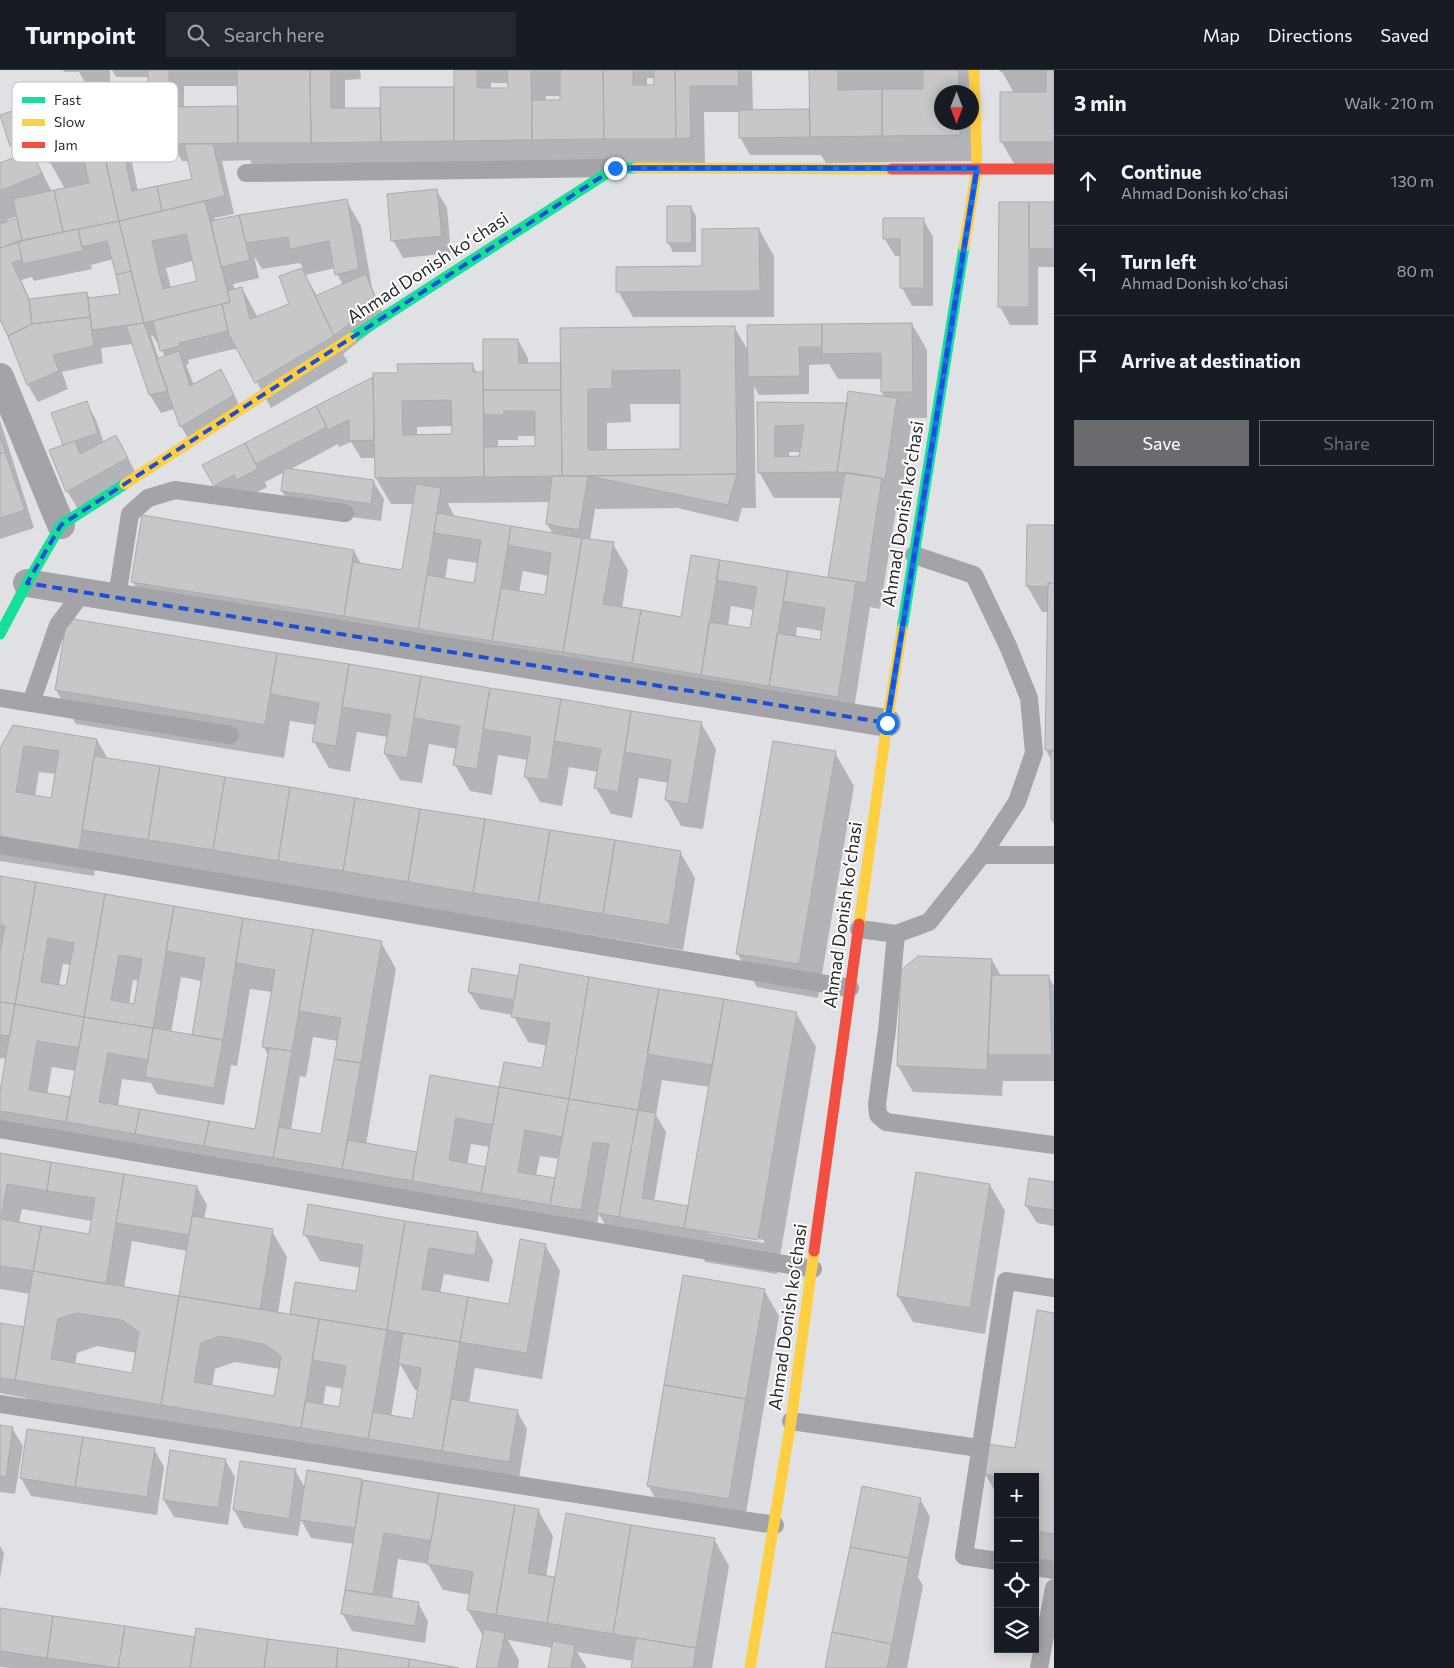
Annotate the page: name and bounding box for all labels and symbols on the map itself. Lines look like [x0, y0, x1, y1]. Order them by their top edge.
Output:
legend [12, 82, 178, 162]
north arrow [934, 85, 979, 130]
text: Fast [54, 91, 81, 108]
text: Slow [54, 113, 85, 130]
text: Jam [54, 136, 78, 153]
route end [604, 157, 627, 180]
street label: Ahmad Donish koʻchasi [343, 207, 512, 328]
street label: Ahmad Donish koʻchasi [876, 419, 928, 609]
route start [876, 712, 899, 735]
street label: Ahmad Donish koʻchasi [818, 820, 866, 1010]
street label: Ahmad Donish koʻchasi [763, 1222, 811, 1412]

